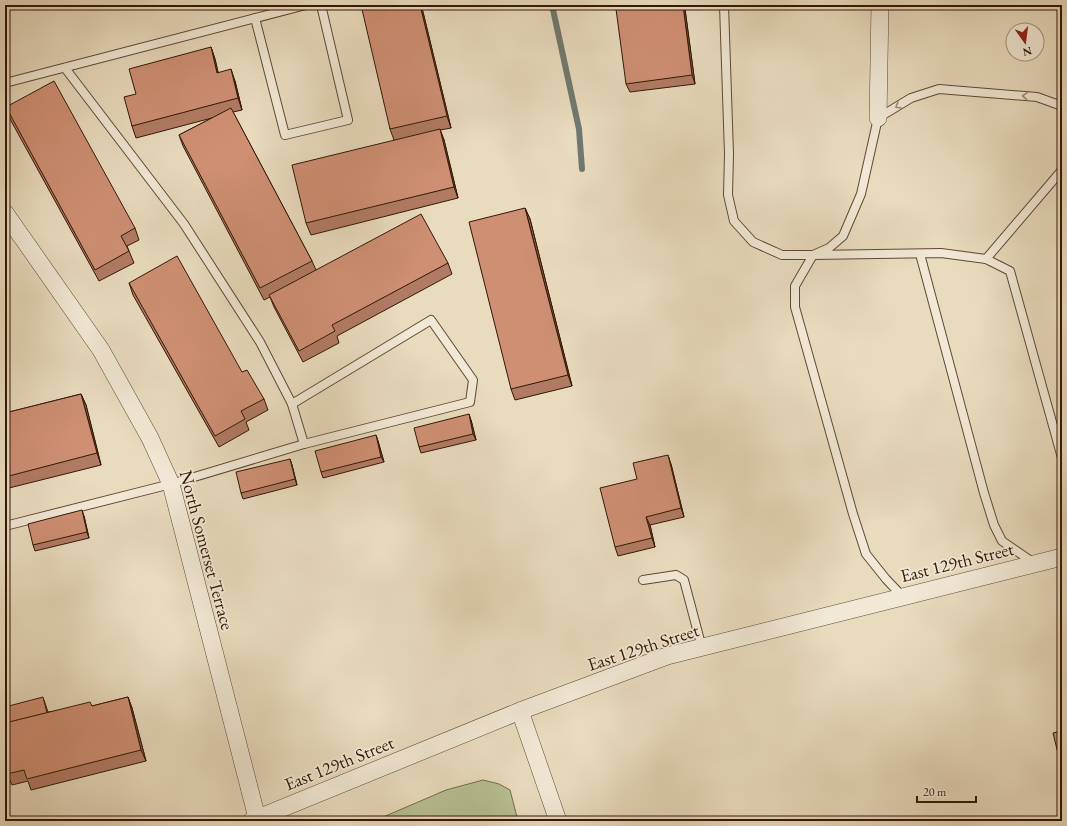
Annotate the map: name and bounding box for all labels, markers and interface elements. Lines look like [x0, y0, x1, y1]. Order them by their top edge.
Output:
north arrow [1005, 22, 1045, 62]
text: N [1021, 44, 1033, 60]
one-way arrow [1022, 91, 1028, 100]
one-way arrow [896, 101, 903, 109]
street label: North Somerset Terrace [175, 468, 239, 632]
street label: East 129th Street [898, 537, 1016, 587]
street label: East 129th Street [584, 618, 702, 676]
street label: East 129th Street [281, 730, 397, 795]
scale bar [917, 778, 976, 804]
text: 20 m [923, 784, 947, 800]

